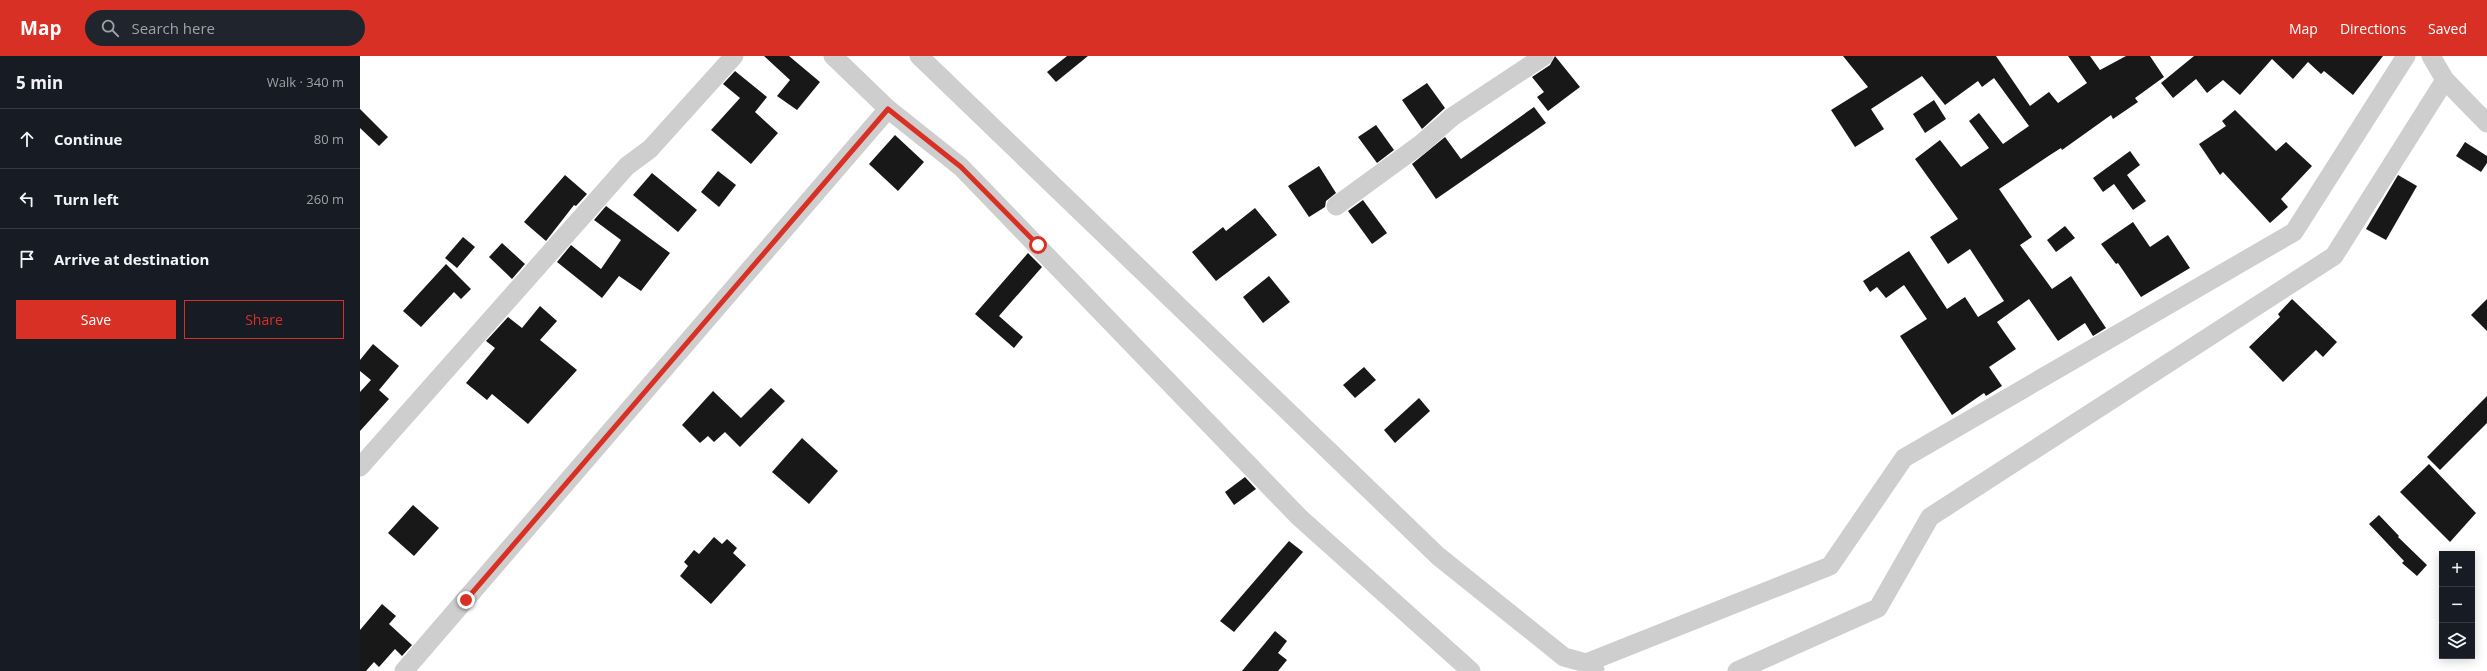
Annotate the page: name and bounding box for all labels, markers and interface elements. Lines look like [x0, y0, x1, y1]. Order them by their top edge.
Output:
search box [85, 10, 365, 46]
text: Map [20, 15, 61, 41]
icon: search [99, 17, 121, 39]
text: Search here [131, 18, 215, 38]
text: Map [2289, 19, 2318, 38]
text: Directions [2340, 19, 2406, 38]
text: Saved [2428, 19, 2467, 38]
text: 5 min [16, 71, 63, 94]
text: Walk · 340 m [267, 73, 344, 91]
icon: ahead [16, 128, 38, 150]
text: Continue [54, 129, 122, 149]
text: 80 m [314, 130, 344, 148]
icon: left [16, 188, 38, 210]
text: Turn left [54, 189, 119, 209]
text: 260 m [306, 190, 344, 208]
route start [1029, 236, 1047, 254]
icon: arrive [16, 248, 38, 270]
text: Arrive at destination [54, 249, 209, 269]
button: Save [16, 300, 176, 339]
button: Share [184, 300, 344, 339]
map controls [2439, 551, 2475, 659]
button: + [2439, 551, 2475, 587]
button: − [2439, 587, 2475, 623]
route end [457, 591, 475, 609]
button: layers [2439, 623, 2475, 659]

